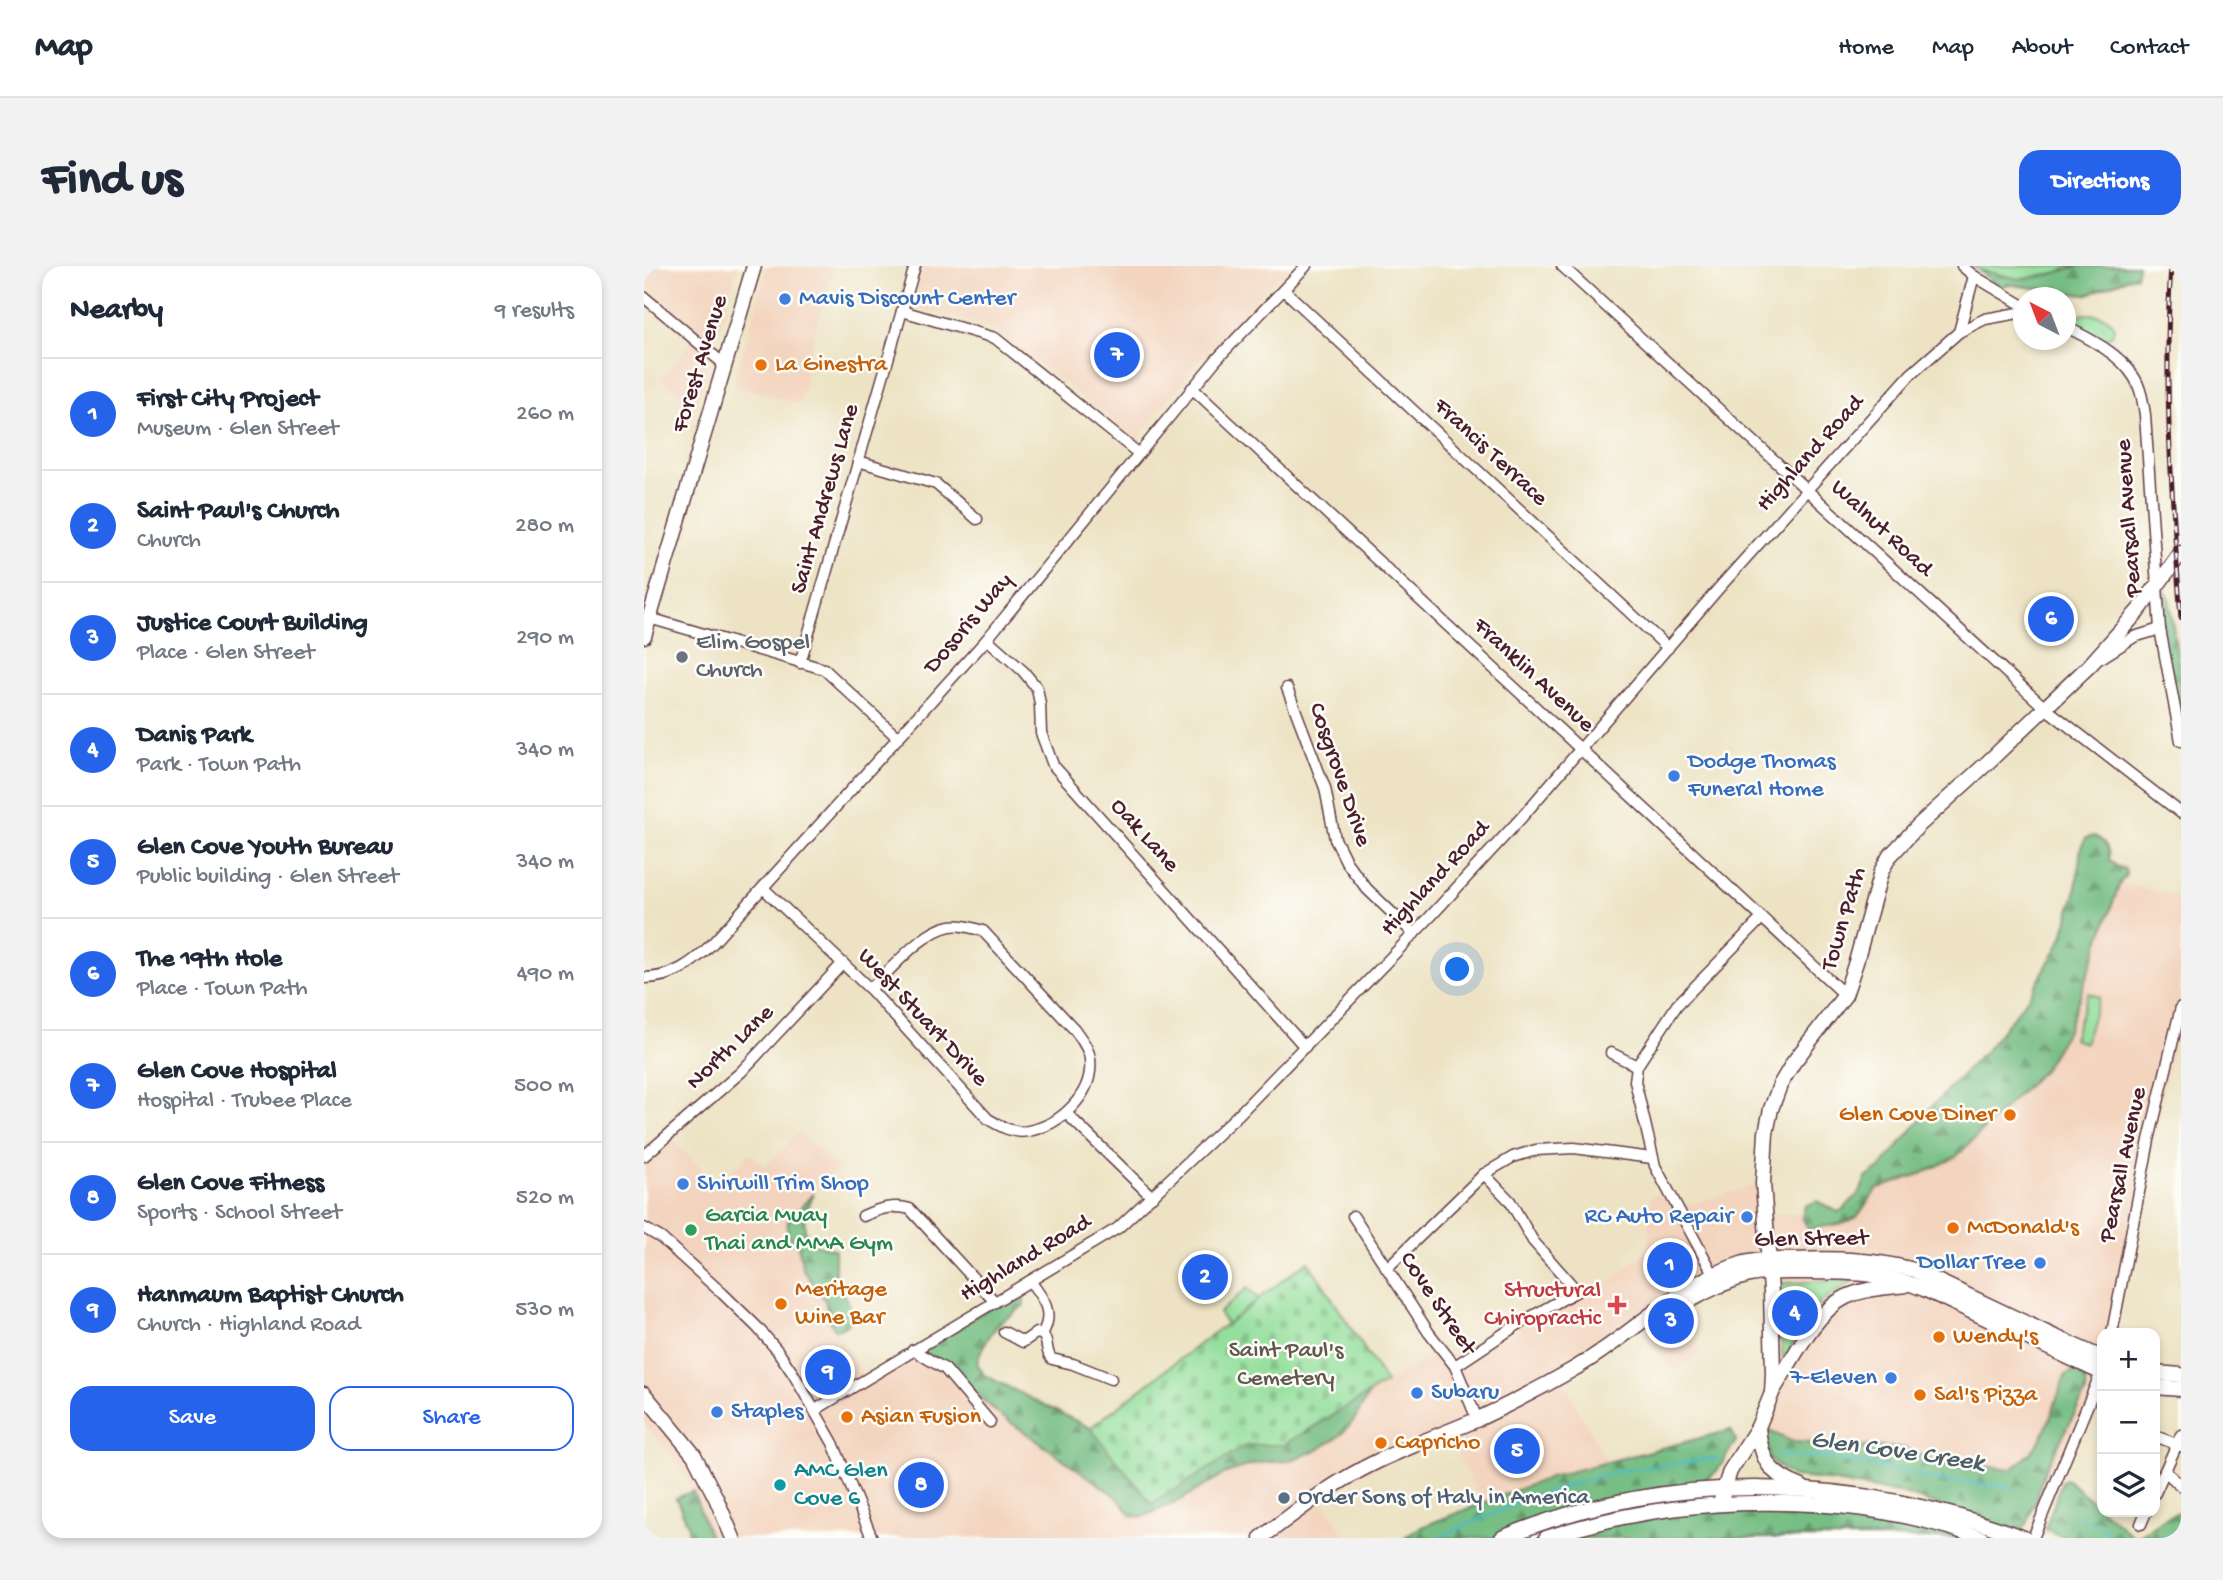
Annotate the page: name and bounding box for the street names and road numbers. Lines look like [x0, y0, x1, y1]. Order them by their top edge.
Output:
street label: Forest Avenue [666, 291, 736, 437]
street label: Highland Road [1751, 388, 1872, 519]
street label: Francis Terrace [1426, 392, 1554, 514]
street label: Saint Andrews Lane [785, 400, 867, 597]
street label: Pearsall Avenue [2110, 438, 2150, 599]
street label: Walnut Road [1824, 474, 1940, 585]
street label: Dosoris Way [917, 567, 1020, 682]
street label: Franklin Avenue [1465, 612, 1600, 740]
street label: Cosgrove Drive [1301, 699, 1377, 851]
street label: Oak Lane [1103, 793, 1185, 880]
street label: Highland Road [1375, 814, 1498, 943]
street label: Town Path [1815, 864, 1874, 976]
street label: West Stuart Drive [850, 943, 994, 1094]
street label: North Lane [681, 999, 781, 1097]
street label: Pearsall Avenue [2093, 1084, 2155, 1246]
street label: Highland Road [955, 1208, 1098, 1309]
street label: Glen Street [1754, 1224, 1870, 1255]
street label: Cove Street [1392, 1247, 1483, 1363]

